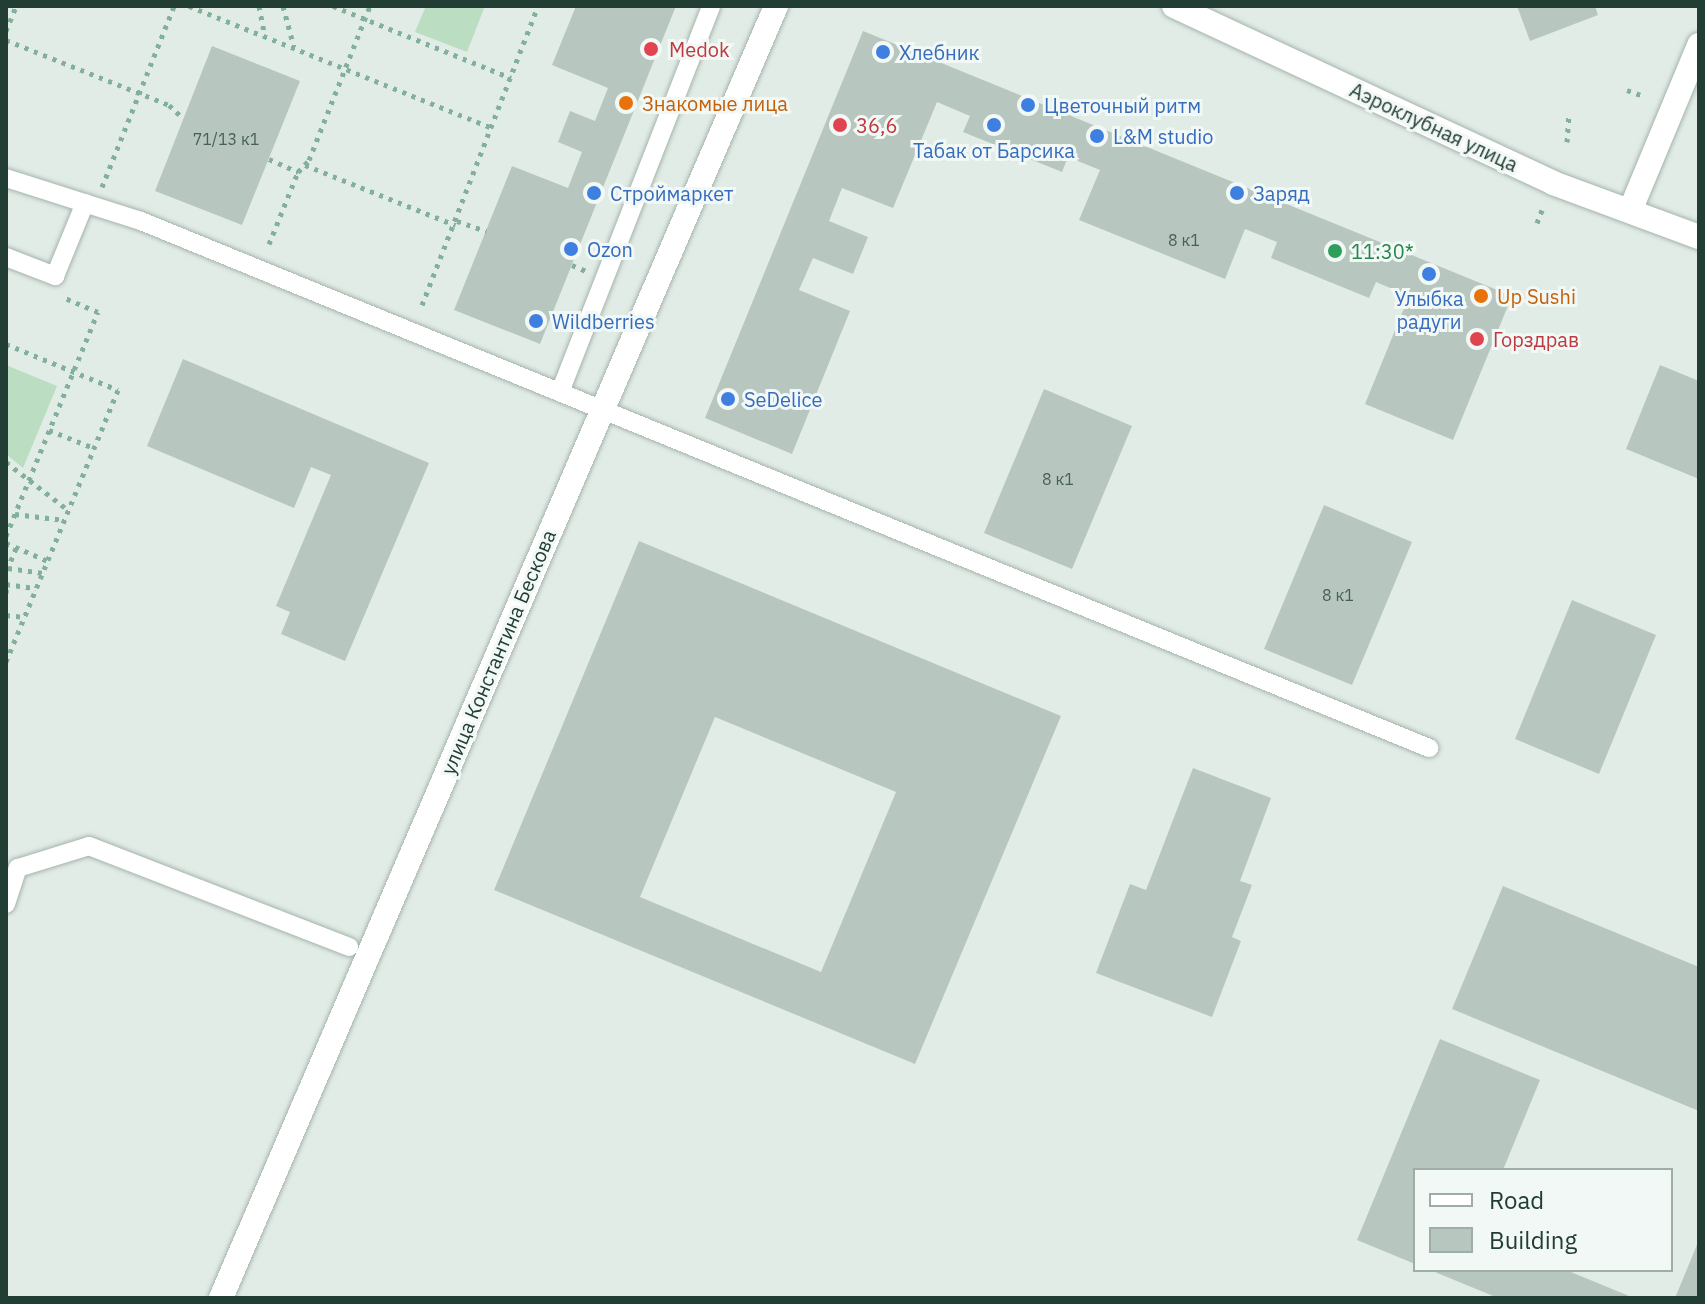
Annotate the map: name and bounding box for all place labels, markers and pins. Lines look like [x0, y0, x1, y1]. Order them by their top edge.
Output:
place label: Medok [669, 37, 730, 61]
marker: Medok [640, 38, 662, 60]
place label: Хлебник [899, 40, 979, 64]
marker: Хлебник [874, 43, 892, 61]
place label: Знакомые лица [642, 91, 788, 115]
place label: Цветочный ритм [1044, 93, 1201, 117]
marker: Знакомые лица [617, 94, 635, 112]
marker: Цветочный ритм [1019, 96, 1037, 114]
place label: 36,6 [856, 113, 897, 137]
marker: 36,6 [831, 116, 849, 134]
marker: Табак от Барсика [985, 116, 1003, 134]
place label: L&M studio [1113, 124, 1213, 148]
marker: L&M studio [1088, 127, 1106, 145]
place label: Табак от Барсика [913, 138, 1075, 162]
place label: Строймаркет [610, 181, 733, 205]
place label: Заряд [1253, 181, 1310, 205]
marker: Строймаркет [585, 184, 603, 202]
marker: Заряд [1228, 184, 1246, 202]
place label: Ozon [587, 237, 633, 261]
place label: 11:30* [1351, 239, 1414, 263]
marker: Ozon [562, 240, 580, 258]
marker: 11:30* [1326, 242, 1344, 260]
marker: Улыбка радуги [1420, 265, 1438, 283]
place label: Up Sushi [1497, 284, 1576, 308]
place label: Улыбка радуги [1394, 286, 1464, 333]
marker: Up Sushi [1472, 287, 1490, 305]
place label: Wildberries [552, 309, 655, 333]
marker: Wildberries [527, 312, 545, 330]
place label: Горздрав [1493, 327, 1579, 351]
marker: Горздрав [1468, 330, 1486, 348]
place label: SeDelice [744, 387, 822, 411]
marker: SeDelice [719, 390, 737, 408]

